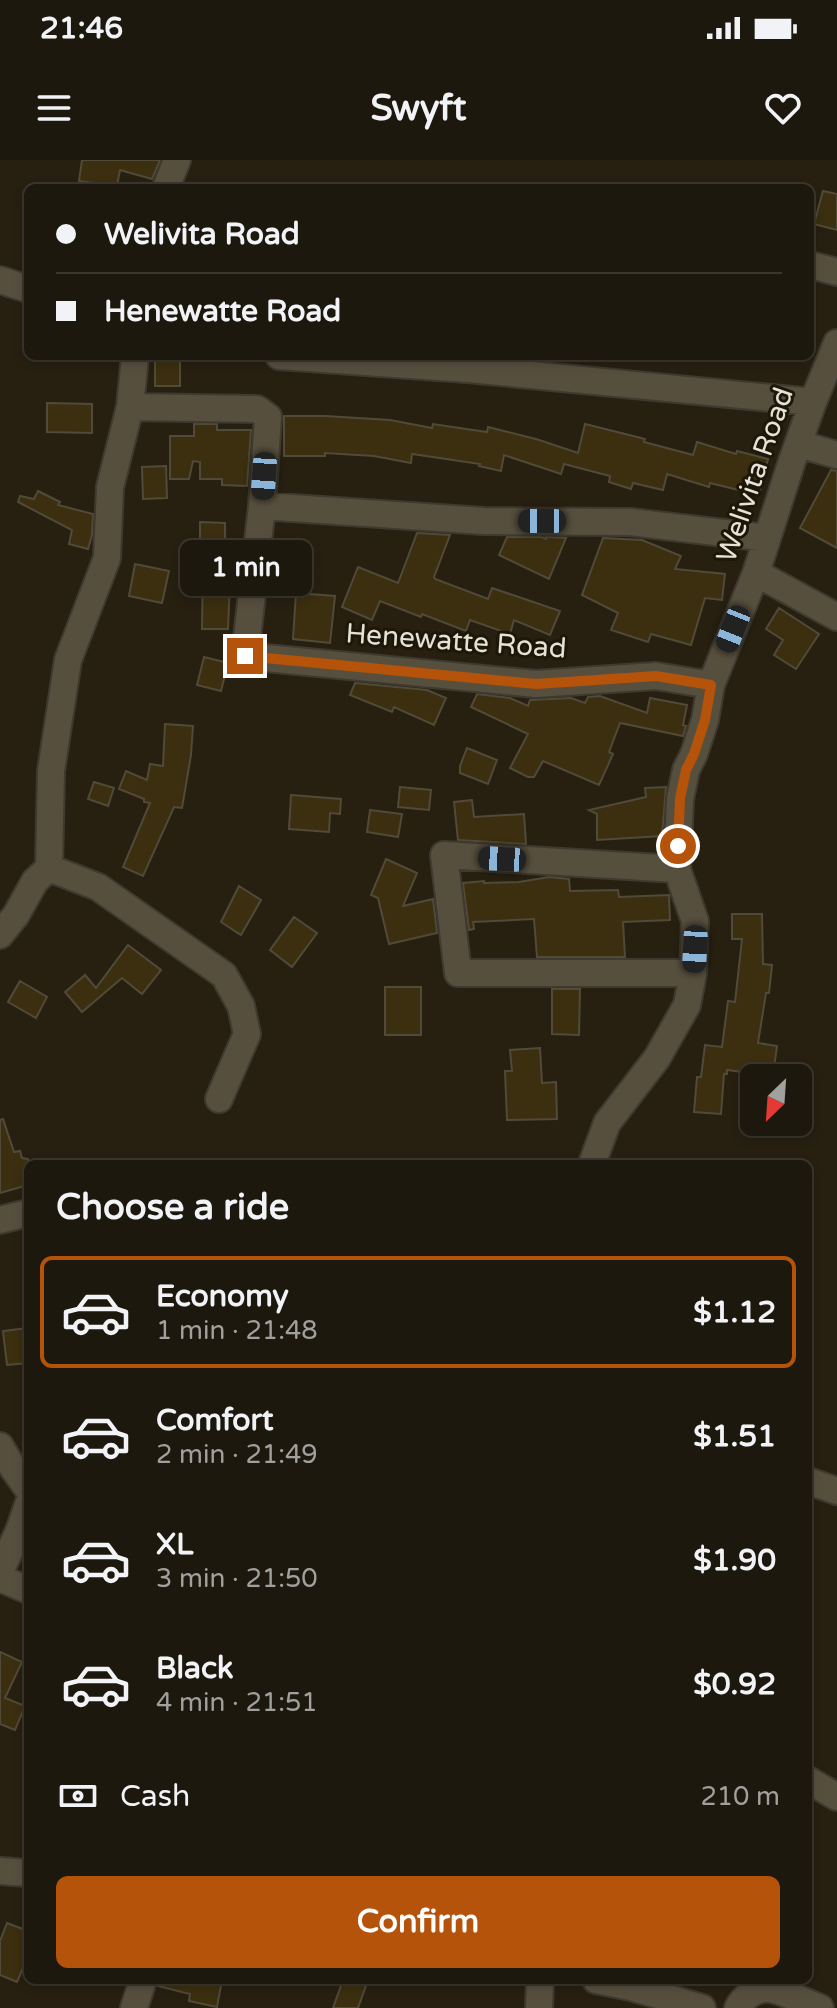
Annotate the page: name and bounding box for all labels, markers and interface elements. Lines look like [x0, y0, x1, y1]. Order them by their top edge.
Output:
text: 21:46 [40, 10, 123, 47]
icon: menu [32, 86, 76, 130]
icon: heart [761, 86, 805, 130]
text: Swyft [370, 87, 467, 130]
text: Welivita Road [104, 216, 300, 253]
text: Henewatte Road [104, 293, 341, 330]
street label: Welivita Road [709, 383, 801, 567]
car [250, 451, 278, 501]
car [518, 509, 566, 533]
callout: 1 min [179, 540, 311, 596]
text: 1 min [211, 552, 281, 583]
car [713, 602, 753, 656]
street label: Henewatte Road [344, 616, 568, 666]
route end [227, 638, 263, 674]
route start [660, 828, 696, 864]
car [477, 846, 527, 872]
car [682, 924, 708, 974]
north arrow [740, 1064, 812, 1136]
map controls [740, 1064, 812, 1136]
text: Choose a ride [56, 1186, 289, 1229]
icon: car [60, 1276, 132, 1348]
text: Economy [156, 1278, 289, 1315]
text: $1.12 [693, 1294, 776, 1331]
text: 1 min · 21:48 [156, 1315, 318, 1346]
icon: car [60, 1400, 132, 1472]
text: Comfort [156, 1402, 274, 1439]
text: $1.51 [693, 1418, 776, 1455]
text: 2 min · 21:49 [156, 1439, 318, 1470]
icon: car [60, 1524, 132, 1596]
text: XL [156, 1526, 193, 1563]
text: $1.90 [693, 1542, 776, 1579]
text: 3 min · 21:50 [156, 1563, 318, 1594]
icon: car [60, 1648, 132, 1720]
text: Black [156, 1650, 233, 1687]
text: $0.92 [693, 1666, 776, 1703]
text: 4 min · 21:51 [156, 1687, 318, 1718]
icon: cash [56, 1774, 100, 1818]
text: Cash [120, 1778, 190, 1815]
text: 210 m [700, 1781, 780, 1812]
button: Confirm [56, 1876, 780, 1968]

